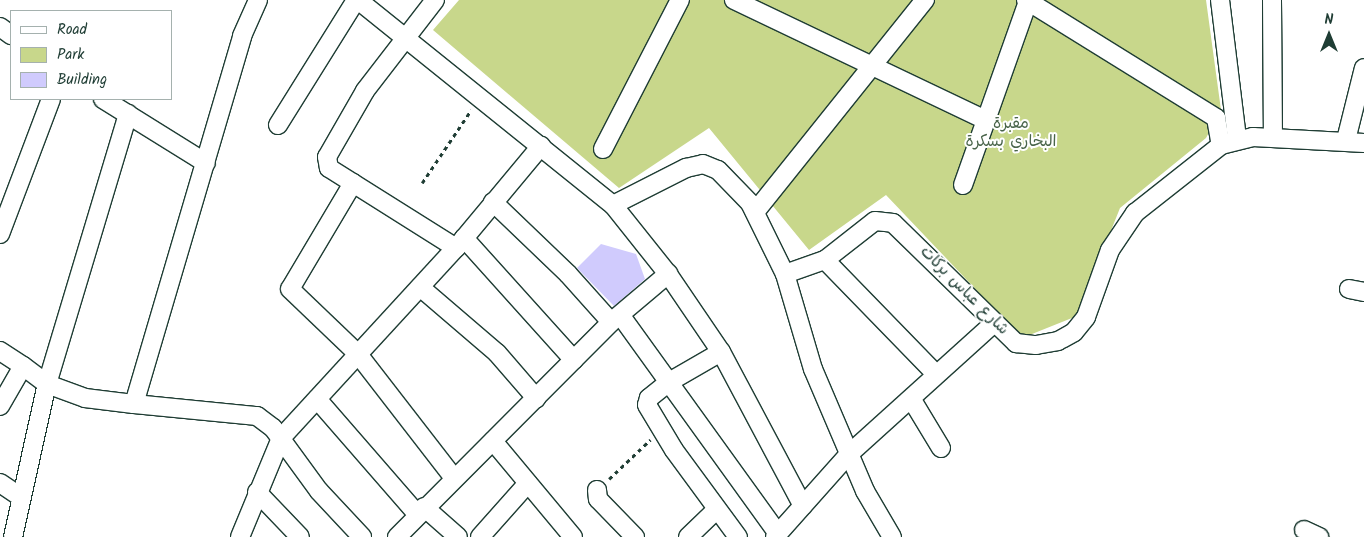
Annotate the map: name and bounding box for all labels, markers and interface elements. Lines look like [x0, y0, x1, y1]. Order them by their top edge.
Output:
text: N [1325, 9, 1333, 31]
legend [10, 10, 172, 100]
north arrow [1304, 10, 1354, 60]
text: Road [57, 18, 87, 42]
text: Park [57, 43, 84, 67]
text: Building [57, 68, 107, 92]
park label: مقبرة البخاري بسكرة [965, 114, 1057, 152]
street label: شارع عباس بركات [916, 243, 1012, 339]

